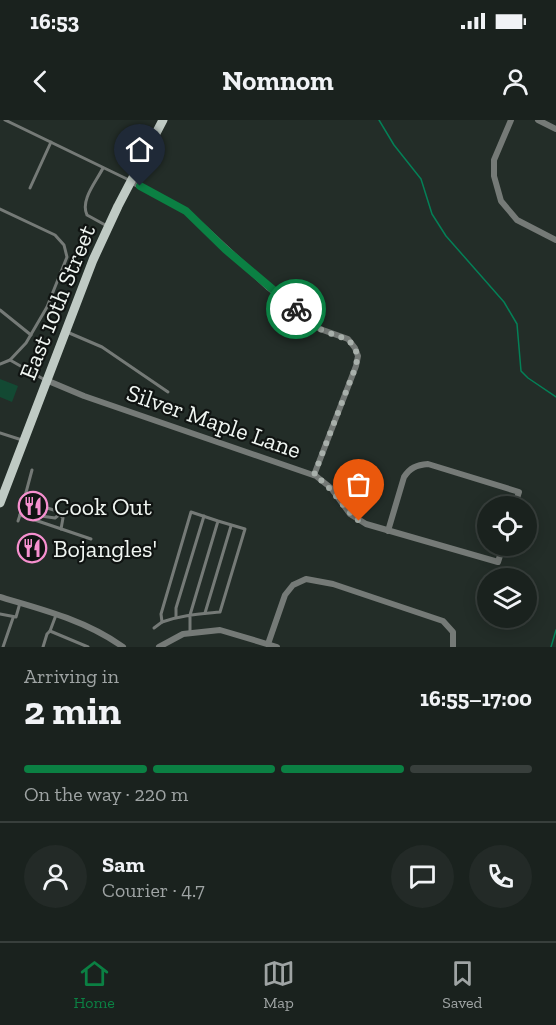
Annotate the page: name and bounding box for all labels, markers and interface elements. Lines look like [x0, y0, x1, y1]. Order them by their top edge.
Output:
text: 16:53 [30, 8, 79, 35]
icon: back [24, 65, 57, 98]
text: Nomnom [222, 65, 334, 97]
icon: person [499, 65, 532, 98]
pin [114, 124, 165, 186]
icon: home [123, 133, 156, 166]
street label: East 10th Street [13, 220, 101, 384]
courier [266, 279, 326, 339]
icon: bike [280, 293, 313, 326]
street label: Silver Maple Lane [123, 378, 305, 464]
pin [333, 459, 384, 521]
icon: bag [342, 468, 375, 501]
restaurant icon: Cook Out [17, 490, 49, 522]
place label: Cook Out [54, 492, 152, 521]
map controls [477, 496, 537, 628]
button: locate [477, 496, 537, 556]
restaurant icon: Bojangles' [16, 532, 48, 564]
place label: Bojangles' [53, 534, 157, 563]
button: layers [477, 568, 537, 628]
text: Arriving in [24, 664, 119, 688]
text: 16:55–17:00 [420, 685, 532, 712]
text: 2 min [24, 687, 121, 734]
text: On the way · 220 m [24, 782, 188, 806]
button: person [24, 845, 87, 908]
button: chat [391, 845, 454, 908]
button: phone [469, 845, 532, 908]
text: Sam [102, 851, 145, 878]
text: Courier · 4.7 [102, 878, 205, 902]
tab: Home [74, 957, 115, 1012]
tab: Map [262, 957, 295, 1012]
tab: Saved [442, 957, 482, 1012]

